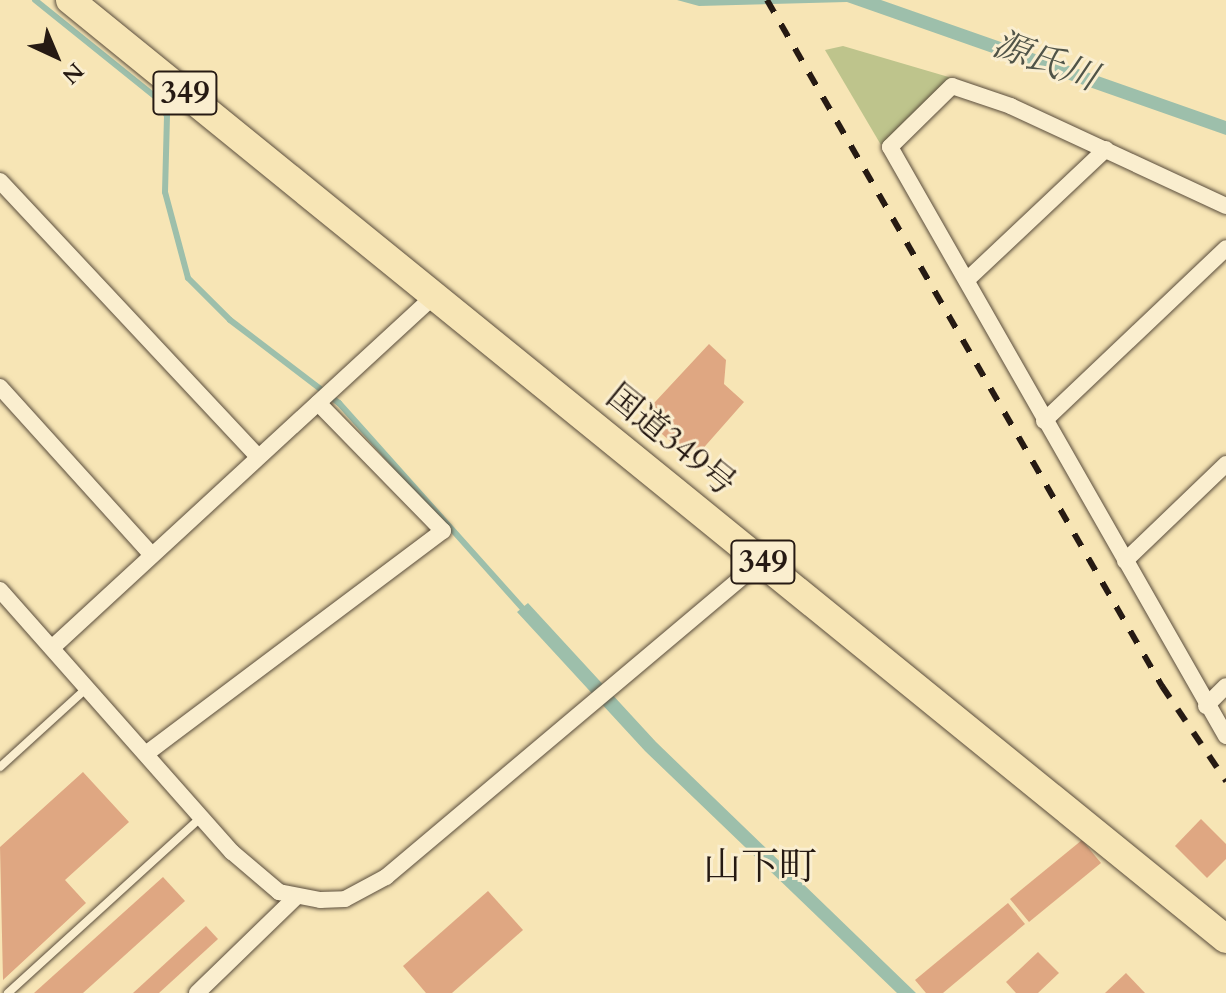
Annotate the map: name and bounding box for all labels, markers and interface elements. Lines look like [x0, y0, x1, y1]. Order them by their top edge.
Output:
north arrow [16, 16, 96, 96]
water label: 源氏川 [987, 22, 1103, 100]
text: N [55, 56, 90, 91]
road number: 349 [151, 65, 219, 121]
street label: 国道349号 [598, 376, 744, 504]
road number: 349 [729, 534, 797, 590]
district label: 山下町 [703, 845, 817, 891]

